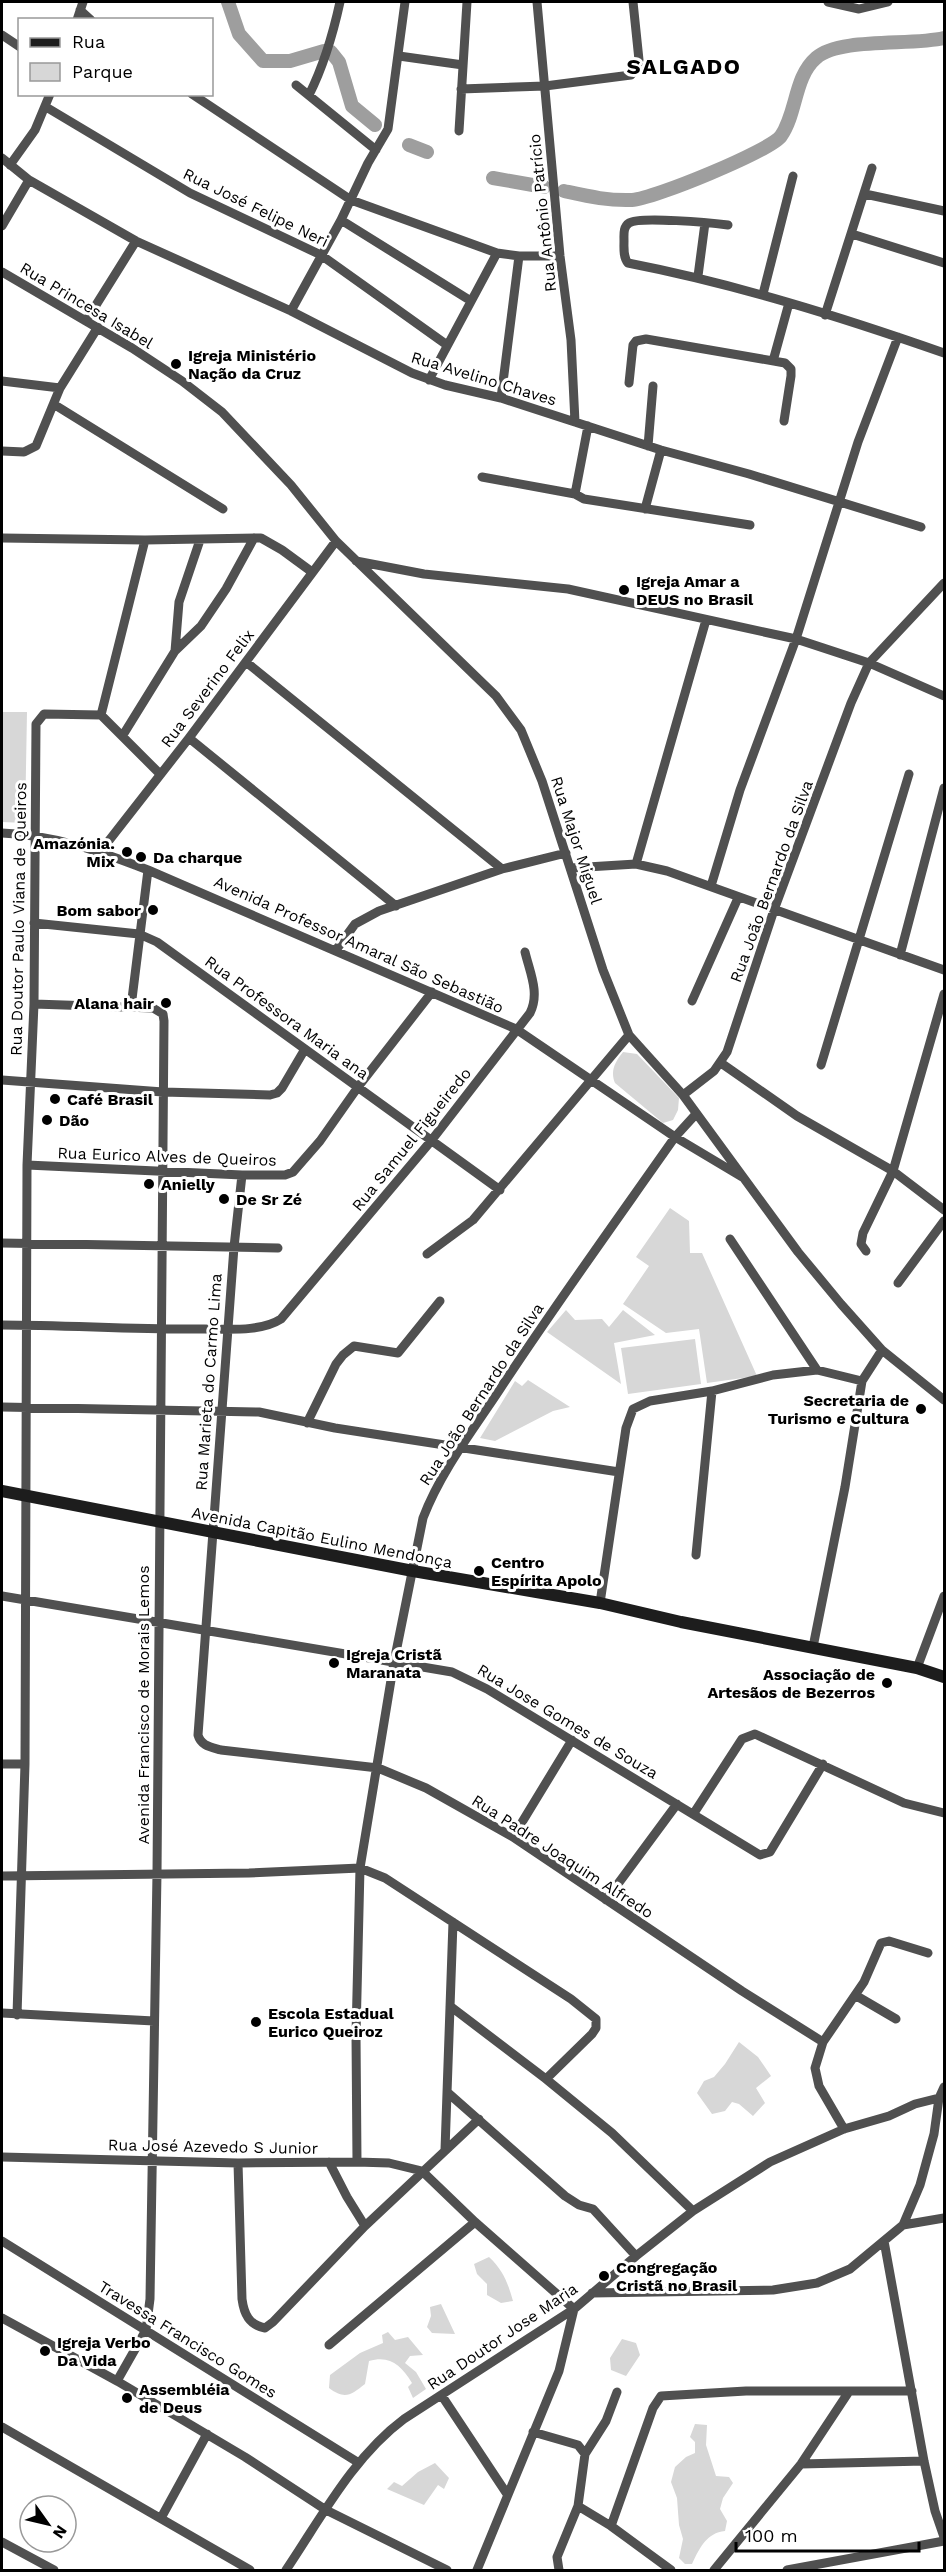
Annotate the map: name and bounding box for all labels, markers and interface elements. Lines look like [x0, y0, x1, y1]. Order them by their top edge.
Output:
legend [18, 18, 213, 96]
text: Rua [72, 31, 105, 52]
district label: SALGADO [626, 54, 742, 79]
text: Parque [72, 61, 133, 82]
street label: Rua Antônio Patrício [525, 133, 560, 293]
street label: Rua José Felipe Neri [180, 164, 332, 251]
street label: Rua Princesa Isabel [17, 258, 157, 353]
place label: Igreja Ministério Nação da Cruz [188, 346, 316, 383]
street label: Rua Avelino Chaves [409, 347, 559, 410]
marker: Igreja Ministério Nação da Cruz [169, 357, 183, 371]
place label: Igreja Amar a DEUS no Brasil [636, 572, 754, 609]
marker: Igreja Amar a DEUS no Brasil [617, 583, 631, 597]
street label: Rua Severino Felix [157, 626, 258, 751]
street label: Rua Major Miguel [547, 774, 606, 906]
street label: Rua João Bernardo da Silva [726, 778, 817, 985]
street label: Rua Doutor Paulo Viana de Queiros [7, 782, 30, 1056]
place label: Amazónia. Mix [33, 834, 116, 871]
marker: Amazónia. Mix [120, 845, 134, 859]
place label: Da charque [153, 848, 242, 867]
marker: Da charque [134, 850, 148, 864]
street label: Avenida Professor Amaral São Sebastião [211, 872, 507, 1017]
place label: Bom sabor [57, 901, 141, 920]
marker: Bom sabor [146, 903, 160, 917]
street label: Rua Professora Maria ana [201, 952, 372, 1083]
place label: Alana hair [74, 994, 154, 1013]
marker: Alana hair [159, 996, 173, 1010]
street label: Rua Samuel Figueiredo [348, 1064, 475, 1215]
place label: Café Brasil [67, 1090, 154, 1109]
marker: Café Brasil [48, 1092, 62, 1106]
place label: Dão [59, 1111, 90, 1130]
marker: Dão [40, 1113, 54, 1127]
street label: Rua Eurico Alves de Queiros [57, 1143, 277, 1170]
place label: Anielly [161, 1175, 216, 1194]
marker: Anielly [142, 1177, 156, 1191]
place label: De Sr Zé [236, 1190, 302, 1209]
marker: De Sr Zé [217, 1192, 231, 1206]
street label: Rua Marieta do Carmo Lima [191, 1273, 226, 1491]
street label: Rua João Bernardo da Silva [415, 1300, 548, 1489]
place label: Secretaria de Turismo e Cultura [768, 1391, 910, 1428]
marker: Secretaria de Turismo e Cultura [914, 1402, 928, 1416]
street label: Avenida Capitão Eulino Mendonça [190, 1503, 454, 1572]
place label: Centro Espírita Apolo [491, 1553, 602, 1590]
marker: Centro Espírita Apolo [472, 1564, 486, 1578]
street label: Avenida Francisco de Morais Lemos [134, 1565, 153, 1845]
place label: Igreja Cristã Maranata [346, 1645, 442, 1682]
marker: Igreja Cristã Maranata [327, 1656, 341, 1670]
street label: Rua Jose Gomes de Souza [474, 1660, 662, 1783]
place label: Associação de Artesãos de Bezerros [707, 1665, 875, 1702]
marker: Associação de Artesãos de Bezerros [880, 1676, 894, 1690]
street label: Rua Padre Joaquim Alfredo [468, 1791, 657, 1922]
place label: Escola Estadual Eurico Queiroz [268, 2004, 394, 2041]
marker: Escola Estadual Eurico Queiroz [249, 2015, 263, 2029]
street label: Rua José Azevedo S Junior [108, 2135, 319, 2158]
place label: Congregação Cristã no Brasil [616, 2258, 738, 2295]
marker: Congregação Cristã no Brasil [597, 2269, 611, 2283]
street label: Travessa Francisco Gomes [95, 2277, 280, 2402]
street label: Rua Doutor Jose Maria [424, 2279, 581, 2394]
place label: Igreja Verbo Da Vida [57, 2333, 151, 2370]
marker: Igreja Verbo Da Vida [38, 2344, 52, 2358]
place label: Assembléia de Deus [139, 2380, 230, 2417]
marker: Assembléia de Deus [120, 2391, 134, 2405]
north arrow [18, 2494, 78, 2554]
scale bar [736, 2515, 919, 2553]
text: N [49, 2522, 71, 2542]
text: 100 m [745, 2525, 798, 2546]

